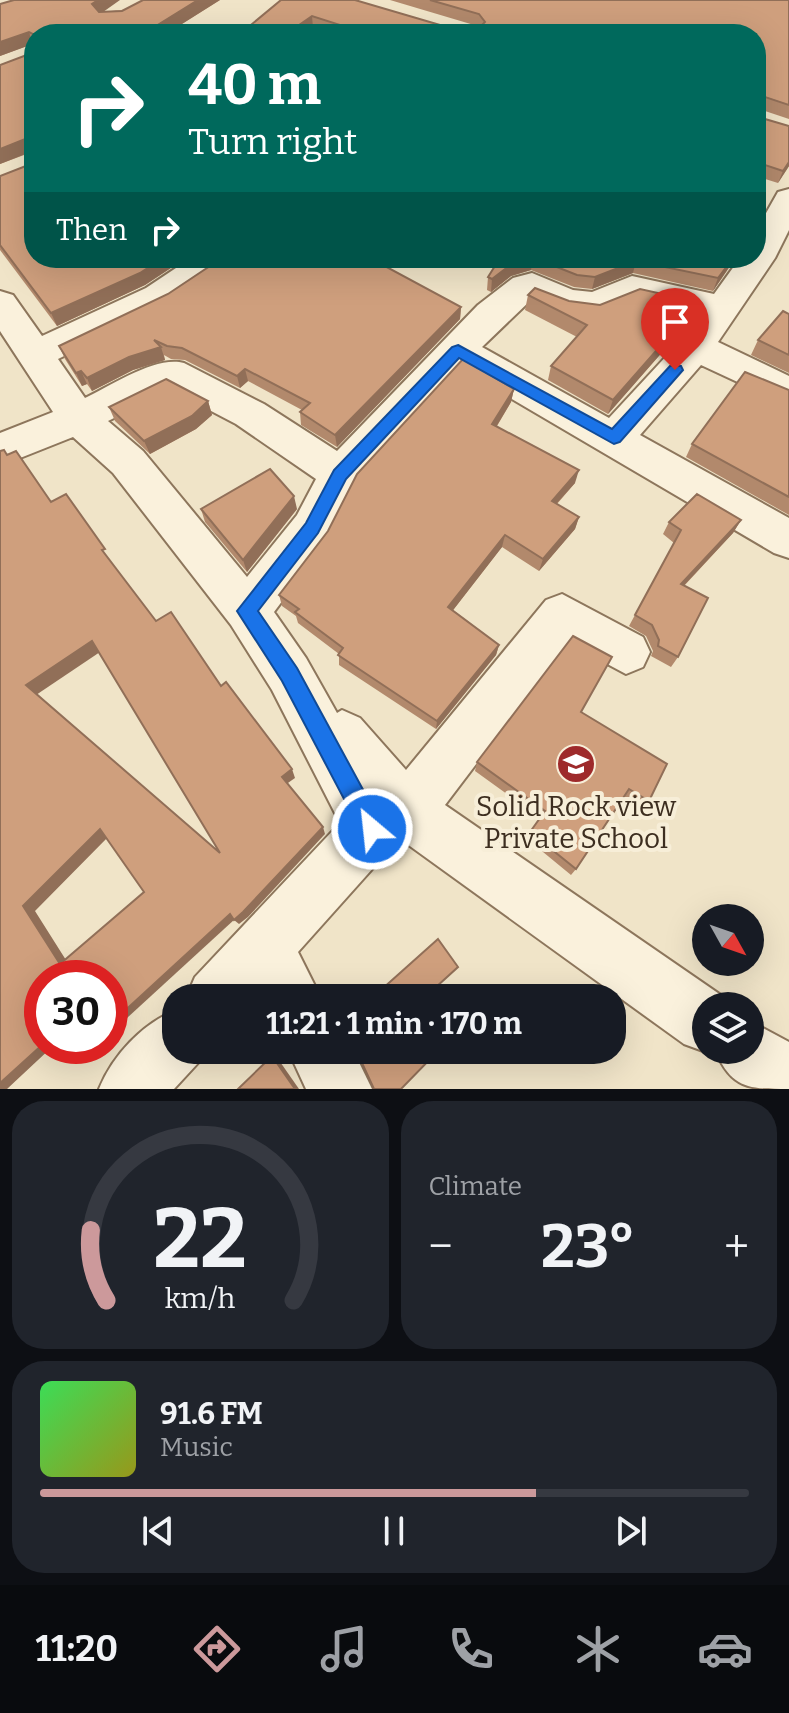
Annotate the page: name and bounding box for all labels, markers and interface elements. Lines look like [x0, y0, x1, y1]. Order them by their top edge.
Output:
text: 40 m [188, 52, 321, 119]
icon: right [56, 56, 160, 160]
text: Turn right [188, 120, 357, 164]
icon: right [143, 208, 187, 252]
text: Then [56, 212, 127, 248]
pin [641, 288, 709, 370]
icon: arrive [653, 300, 697, 344]
school or university icon: Solid Rock view Private School [555, 743, 597, 785]
position arrow [330, 787, 414, 871]
place label: Solid Rock view Private School [476, 790, 677, 855]
north arrow [692, 904, 764, 976]
map controls [692, 904, 764, 1064]
speed limit sign: 30 [24, 960, 128, 1064]
button: layers [692, 992, 764, 1064]
text: 11:21 · 1 min · 170 m [266, 1006, 522, 1042]
text: Climate [429, 1171, 522, 1202]
text: 22 [153, 1189, 247, 1289]
text: 23° [541, 1211, 636, 1283]
text: − [429, 1220, 453, 1273]
text: + [724, 1220, 749, 1273]
text: km/h [165, 1281, 236, 1316]
text: 91.6 FM [160, 1396, 263, 1432]
text: Music [160, 1432, 233, 1463]
icon: previous [136, 1509, 180, 1553]
icon: pause [372, 1509, 416, 1553]
icon: next [609, 1509, 653, 1553]
icon: directions [189, 1621, 245, 1677]
icon: music [316, 1621, 372, 1677]
icon: phone [443, 1621, 499, 1677]
icon: climate [570, 1621, 626, 1677]
icon: car [697, 1621, 753, 1677]
text: 11:20 [36, 1627, 118, 1671]

